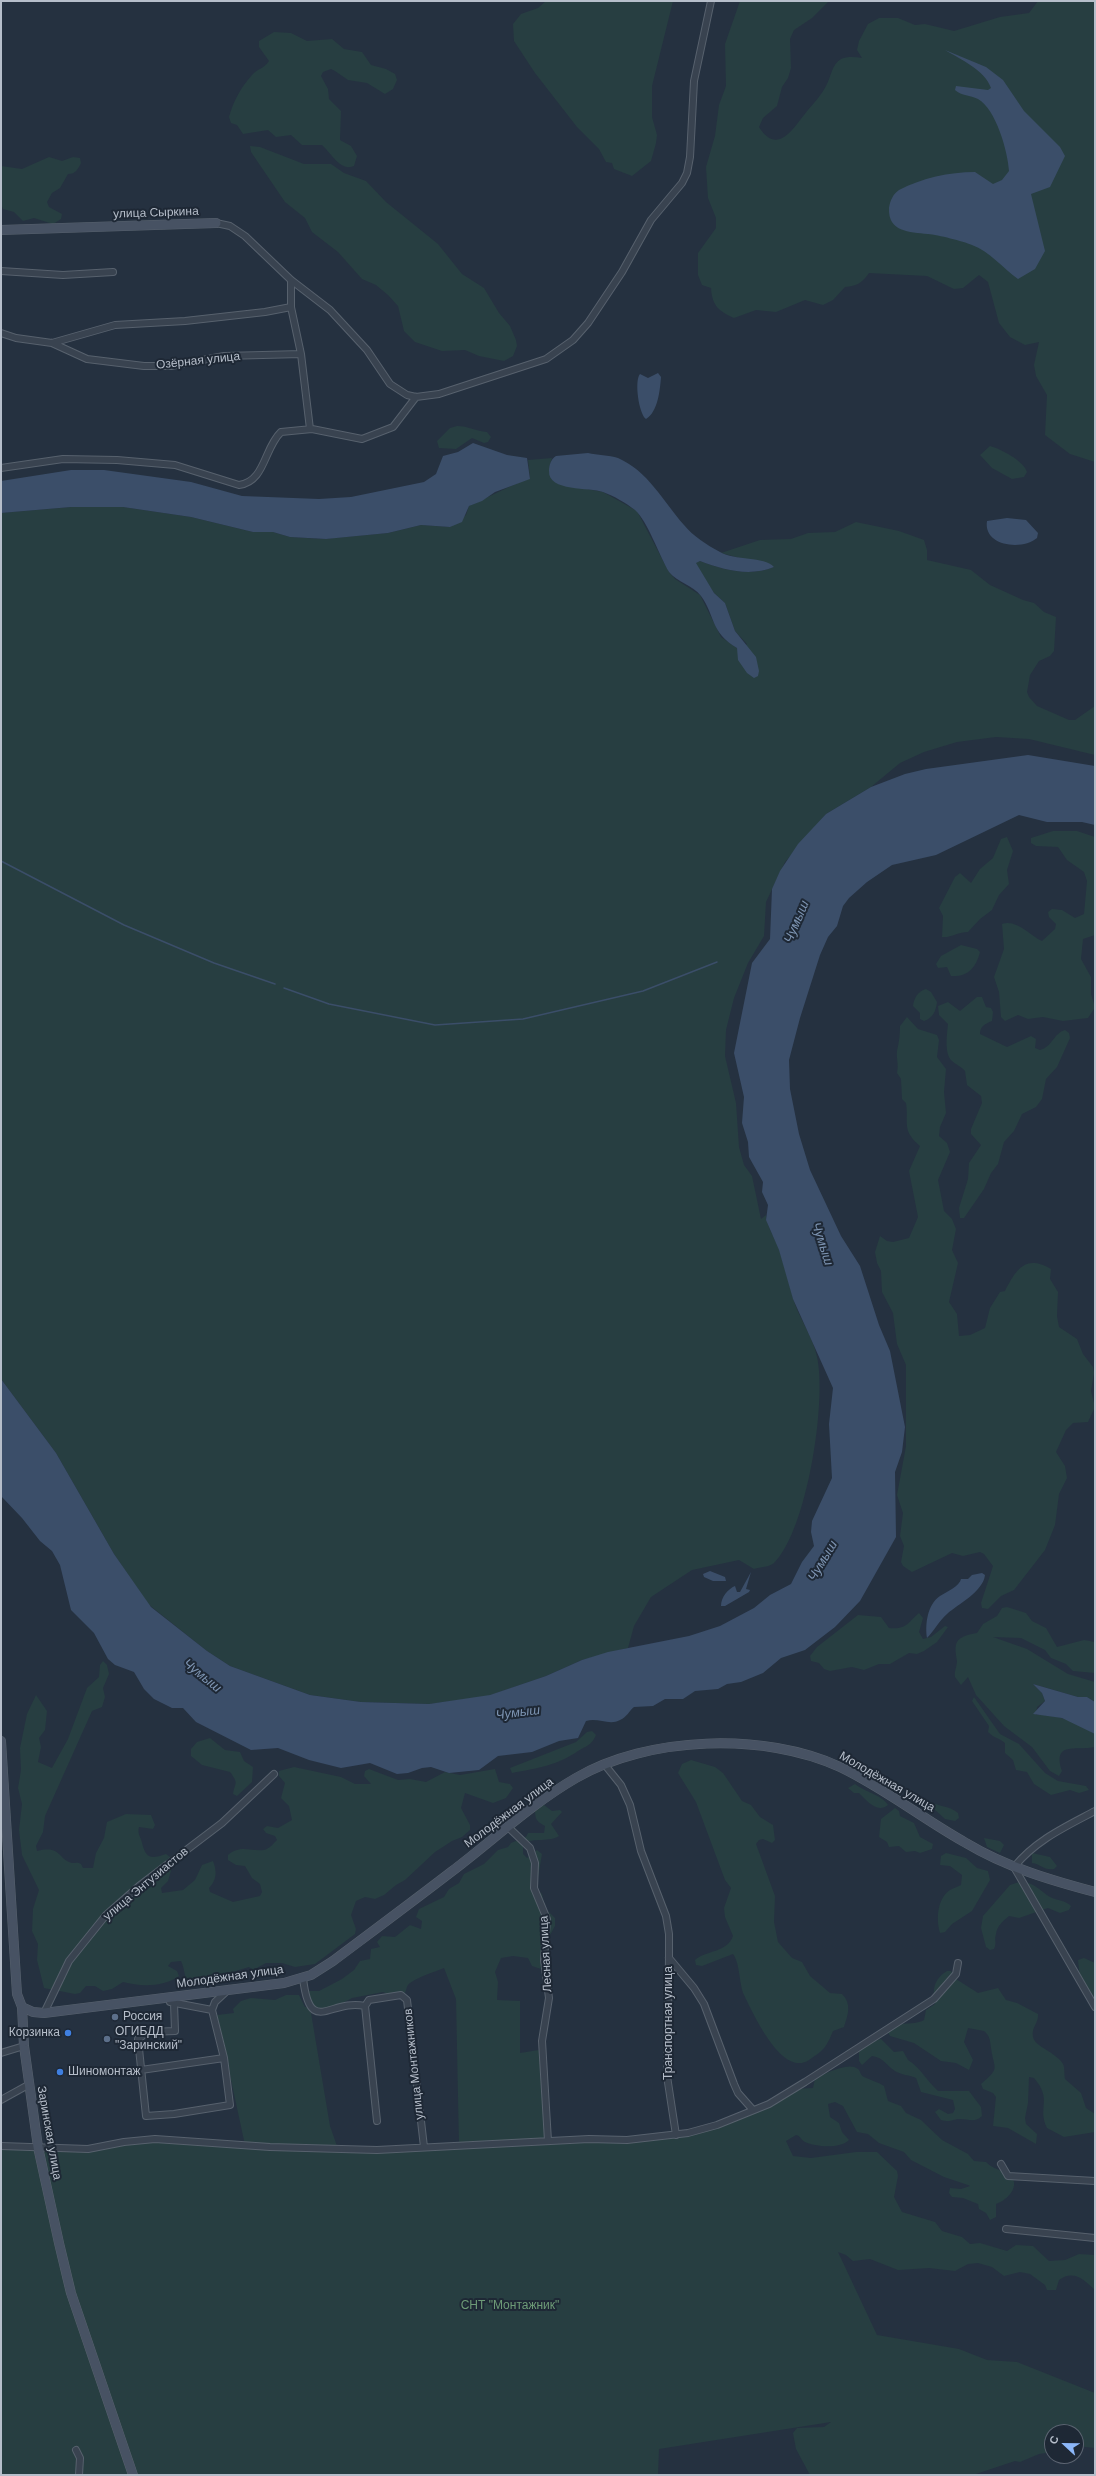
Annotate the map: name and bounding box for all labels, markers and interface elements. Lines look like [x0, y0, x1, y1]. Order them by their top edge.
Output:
street label: улица Сыркина [113, 204, 199, 222]
street label: Озёрная улица [155, 349, 241, 373]
water label: Чумыш [781, 898, 813, 946]
water label: Чумыш [808, 1220, 836, 1268]
water label: Чумыш [805, 1538, 841, 1584]
water label: Чумыш [180, 1656, 224, 1696]
water label: Чумыш [495, 1703, 541, 1723]
street label: Молодёжная улица [837, 1749, 937, 1815]
street label: Молодёжная улица [462, 1775, 556, 1851]
street label: улица Энтузиастов [101, 1844, 191, 1924]
street label: Лесная улица [537, 1915, 555, 1993]
street label: Молодёжная улица [176, 1962, 284, 1992]
street label: Транспортная улица [662, 1966, 676, 2080]
street label: улица Монтажников [401, 2008, 427, 2120]
place label: Россия [123, 2010, 162, 2024]
marker: Россия [110, 2012, 120, 2022]
place label: ОГИБДД "Заринский" [115, 2025, 182, 2053]
place label: Корзинка [9, 2026, 60, 2040]
marker: Корзинка [63, 2028, 73, 2038]
marker: ОГИБДД "Заринский" [102, 2034, 112, 2044]
place label: Шиномонтаж [68, 2065, 141, 2079]
marker: Шиномонтаж [55, 2067, 65, 2077]
street label: Заринская улица [34, 2085, 64, 2181]
park label: СНТ "Монтажник" [461, 2299, 559, 2313]
north arrow [1044, 2424, 1084, 2464]
text: С [1047, 2434, 1061, 2446]

